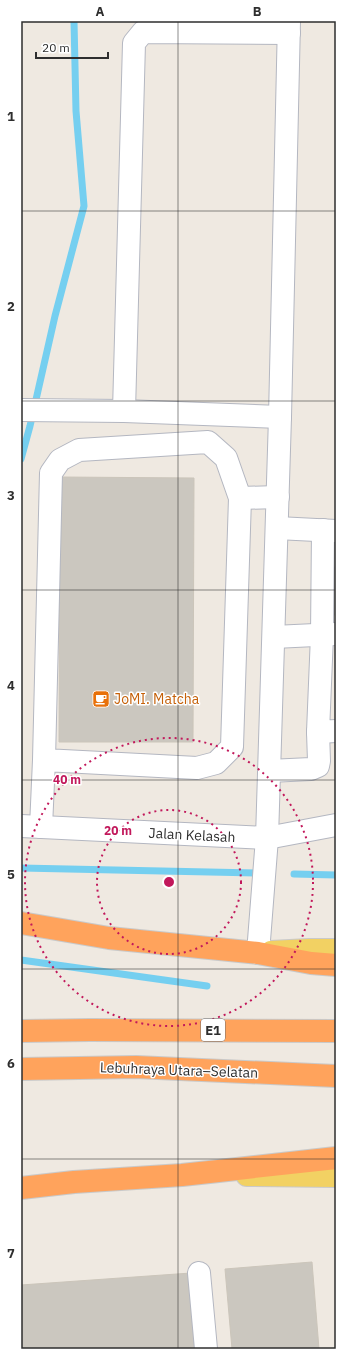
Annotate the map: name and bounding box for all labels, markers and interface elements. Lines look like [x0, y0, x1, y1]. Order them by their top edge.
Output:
text: A [96, 3, 105, 20]
text: B [253, 3, 262, 20]
scale bar [36, 34, 108, 60]
text: 20 m [42, 40, 70, 55]
text: 1 [7, 108, 15, 125]
text: 2 [7, 298, 15, 315]
text: 3 [7, 487, 15, 504]
text: 4 [7, 677, 15, 694]
cafe icon: JoMI. Matcha [91, 689, 111, 709]
place label: JoMI. Matcha [114, 690, 200, 708]
text: 40 m [53, 772, 81, 787]
text: 20 m [104, 823, 132, 838]
street label: Jalan Kelasah [148, 824, 236, 846]
text: 5 [7, 866, 15, 883]
centre of rings [162, 875, 176, 889]
road number: E1 [201, 1019, 225, 1041]
text: 6 [7, 1055, 15, 1072]
street label: Lebuhraya Utara–Selatan [100, 1058, 258, 1082]
text: 7 [7, 1245, 15, 1262]

